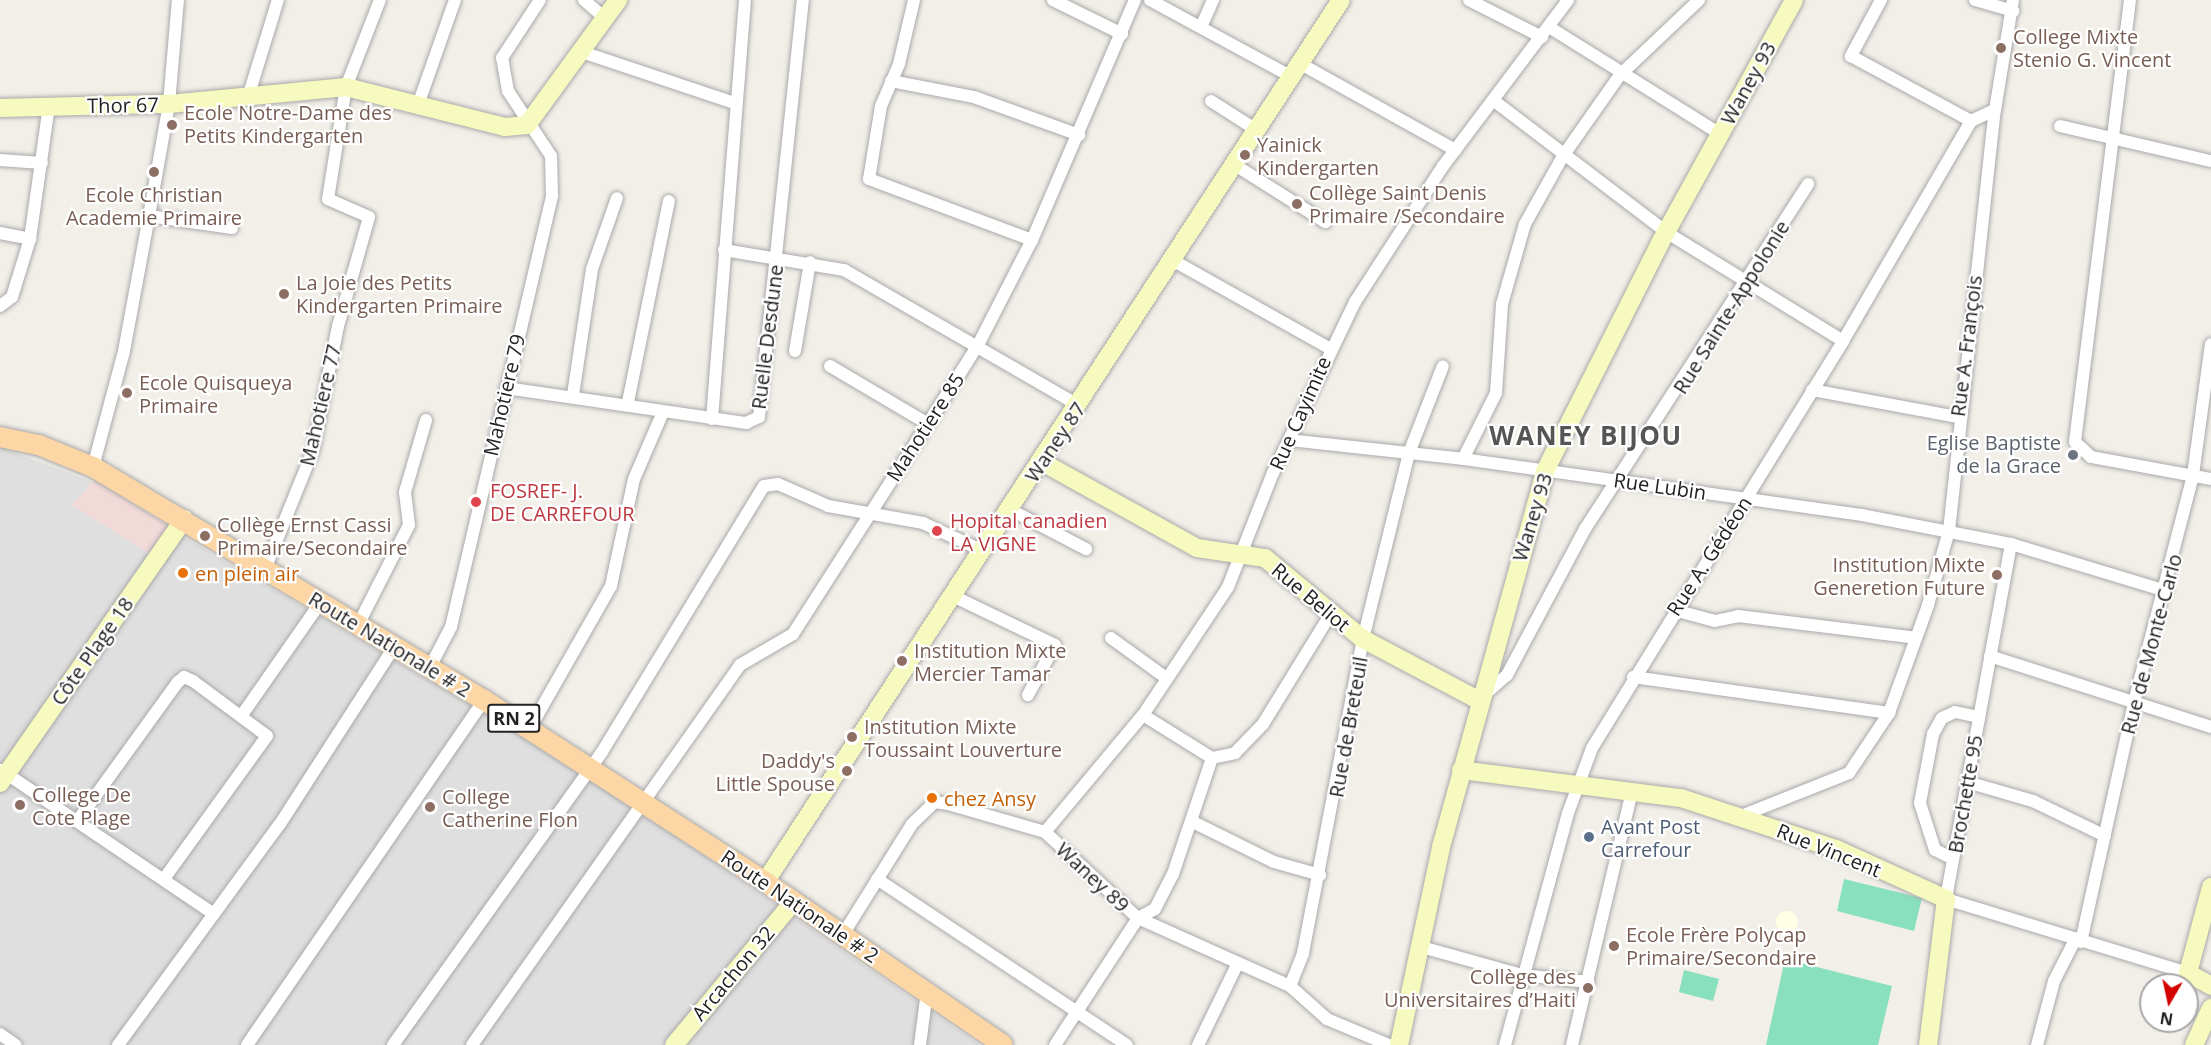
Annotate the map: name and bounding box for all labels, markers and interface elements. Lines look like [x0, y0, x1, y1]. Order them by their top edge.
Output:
place label: College Mixte Stenio G. Vincent [2013, 24, 2171, 71]
street label: Waney 93 [1715, 37, 1781, 129]
marker: College Mixte Stenio G. Vincent [1994, 41, 2008, 55]
street label: Thor 67 [87, 92, 159, 118]
place label: Ecole Notre-Dame des Petits Kindergarten [184, 101, 392, 148]
marker: Ecole Notre-Dame des Petits Kindergarten [165, 118, 179, 132]
place label: Yainick Kindergarten [1257, 132, 1379, 179]
marker: Yainick Kindergarten [1238, 148, 1252, 162]
marker: Ecole Christian Academie Primaire [147, 165, 161, 179]
place label: Collège Saint Denis Primaire /Secondaire [1309, 180, 1505, 227]
place label: Ecole Christian Academie Primaire [66, 182, 242, 229]
marker: Collège Saint Denis Primaire /Secondaire [1290, 197, 1304, 211]
street label: Rue Sainte-Appolonie [1668, 216, 1794, 398]
street label: Ruelle Desdune [746, 263, 788, 411]
place label: La Joie des Petits Kindergarten Primaire [296, 270, 503, 317]
street label: Rue A. François [1945, 274, 1987, 418]
marker: La Joie des Petits Kindergarten Primaire [277, 287, 291, 301]
street label: Mahotiere 79 [478, 332, 530, 458]
street label: Mahotiere 77 [294, 342, 346, 468]
street label: Rue Cayimite [1264, 353, 1336, 473]
street label: Mahotiere 85 [881, 368, 969, 486]
place label: Ecole Quisqueya Primaire [139, 370, 292, 417]
marker: Ecole Quisqueya Primaire [120, 386, 134, 400]
street label: Waney 87 [1020, 398, 1090, 486]
district label: WANEY BIJOU [1489, 420, 1683, 452]
place label: Eglise Baptiste de la Grace [1927, 431, 2061, 478]
marker: Eglise Baptiste de la Grace [2066, 448, 2080, 462]
street label: Rue Lubin [1612, 468, 1708, 504]
street label: Waney 93 [1507, 470, 1557, 564]
place label: FOSREF- J. DE CARREFOUR [490, 478, 635, 525]
street label: Rue A. Gédéon [1661, 492, 1757, 620]
marker: FOSREF- J. DE CARREFOUR [467, 493, 485, 511]
place label: Hopital canadien LA VIGNE [950, 508, 1107, 555]
place label: Collège Ernst Cassi Primaire/Secondaire [217, 512, 408, 559]
marker: Hopital canadien LA VIGNE [928, 522, 946, 540]
marker: Collège Ernst Cassi Primaire/Secondaire [198, 529, 212, 543]
street label: Rue de Monte-Carlo [2115, 551, 2187, 737]
place label: Institution Mixte Generetion Future [1813, 552, 1985, 599]
street label: Rue Beliot [1267, 557, 1355, 637]
place label: en plein air [195, 561, 299, 585]
marker: en plein air [176, 566, 190, 580]
marker: Institution Mixte Generetion Future [1990, 568, 2004, 582]
street label: Route Nationale # 2 [305, 586, 475, 702]
street label: Côte Plage 18 [46, 592, 138, 710]
place label: Institution Mixte Mercier Tamar [914, 638, 1066, 685]
marker: Institution Mixte Mercier Tamar [895, 654, 909, 668]
street label: Rue de Breteuil [1324, 655, 1372, 799]
road number: RN 2 [487, 703, 541, 733]
place label: Institution Mixte Toussaint Louverture [864, 714, 1062, 761]
marker: Institution Mixte Toussaint Louverture [845, 730, 859, 744]
street label: Brochette 95 [1943, 733, 1987, 855]
place label: Daddy's Little Spouse [716, 748, 835, 795]
marker: Daddy's Little Spouse [840, 764, 854, 778]
place label: College De Cote Plage [32, 782, 131, 829]
place label: College Catherine Flon [442, 784, 578, 831]
place label: chez Ansy [944, 786, 1036, 810]
marker: chez Ansy [925, 791, 939, 805]
marker: College De Cote Plage [13, 798, 27, 812]
marker: College Catherine Flon [423, 800, 437, 814]
place label: Avant Post Carrefour [1601, 814, 1700, 861]
street label: Rue Vincent [1773, 818, 1885, 882]
marker: Avant Post Carrefour [1582, 830, 1596, 844]
street label: Waney 89 [1051, 837, 1135, 917]
street label: Route Nationale # 2 [717, 844, 883, 968]
street label: Arcachon 32 [687, 921, 779, 1025]
place label: Ecole Frère Polycap Primaire/Secondaire [1626, 922, 1817, 969]
marker: Ecole Frère Polycap Primaire/Secondaire [1607, 939, 1621, 953]
place label: Collège des Universitaires d’Haiti [1384, 964, 1576, 1011]
north arrow [2139, 973, 2199, 1033]
marker: Collège des Universitaires d’Haiti [1581, 981, 1595, 995]
text: N [2158, 1007, 2175, 1031]

